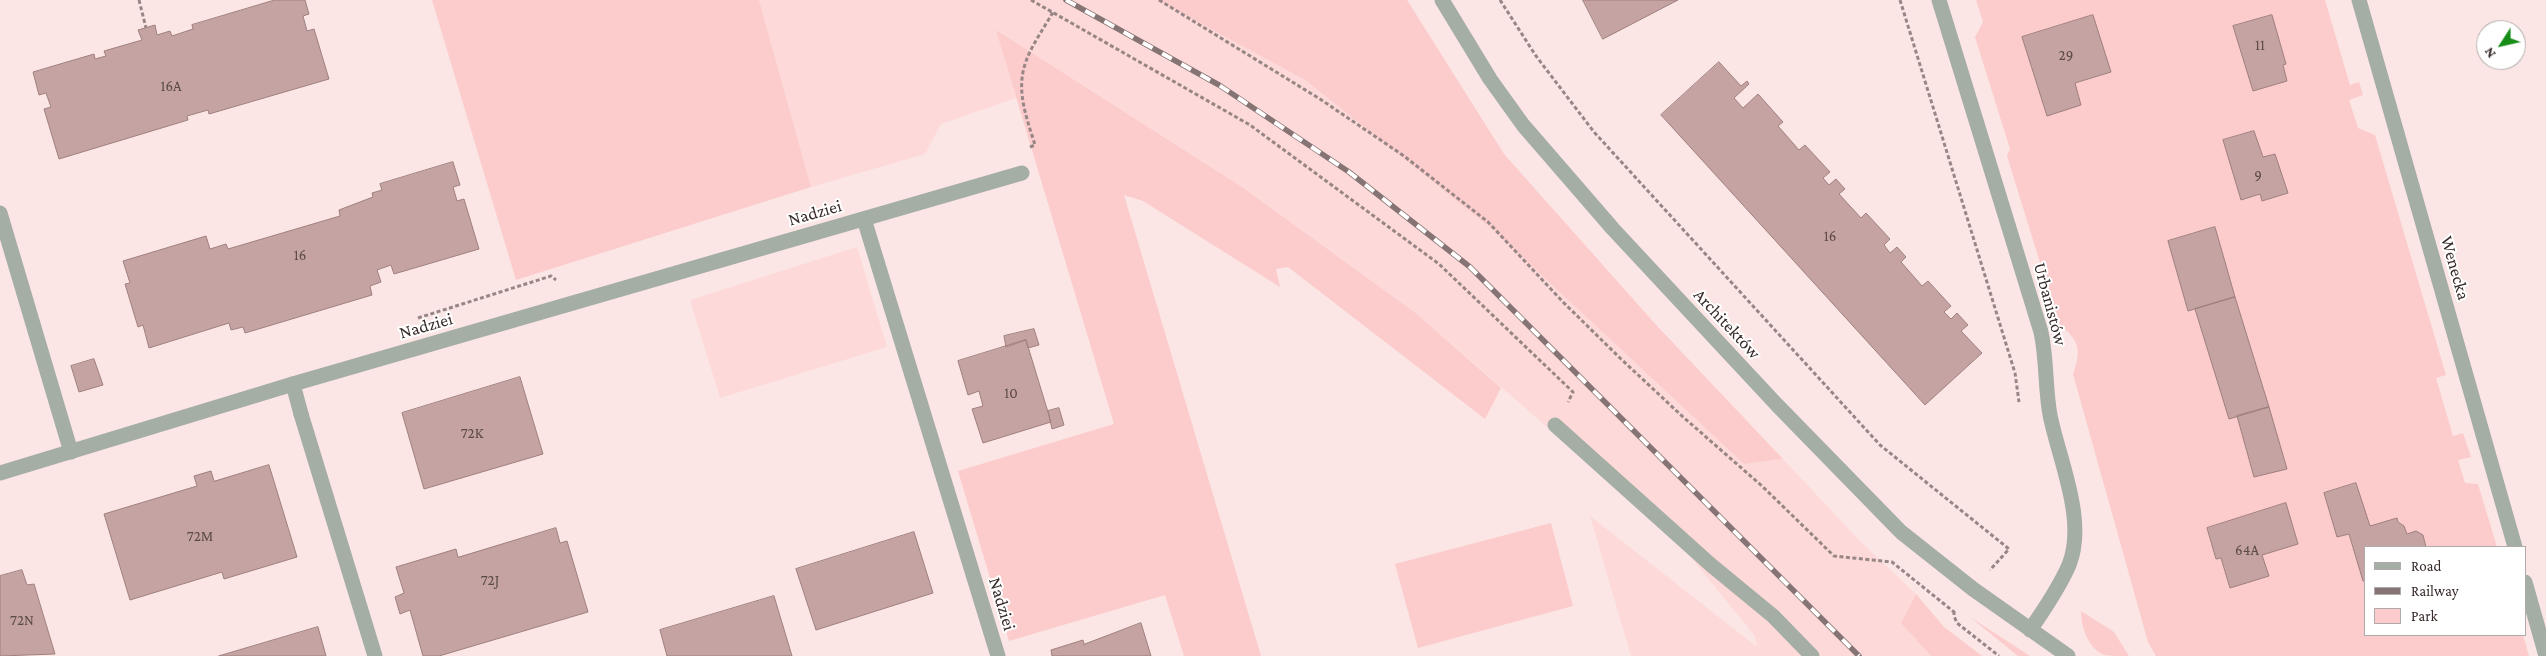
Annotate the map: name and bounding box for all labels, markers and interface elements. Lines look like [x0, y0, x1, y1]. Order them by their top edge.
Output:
north arrow [2476, 20, 2526, 70]
house number: 11 [2255, 36, 2265, 54]
text: N [2480, 45, 2499, 62]
house number: 29 [2059, 46, 2073, 64]
house number: 16A [161, 77, 181, 95]
house number: 9 [2254, 166, 2262, 184]
street label: Nadziei [786, 195, 844, 231]
house number: 16 [1824, 227, 1836, 245]
street label: Wenecka [2436, 234, 2474, 302]
house number: 16 [294, 246, 306, 264]
street label: Urbanistów [2029, 260, 2071, 348]
street label: Architektów [1689, 284, 1765, 364]
street label: Nadziei [397, 308, 455, 344]
house number: 10 [1004, 384, 1018, 402]
house number: 72K [461, 424, 483, 442]
house number: 72M [187, 527, 213, 545]
house number: 64A [2235, 541, 2259, 559]
legend [2364, 546, 2526, 636]
text: Road [2411, 558, 2441, 574]
house number: 72J [481, 571, 499, 589]
street label: Nadziei [984, 575, 1020, 633]
text: Railway [2411, 583, 2459, 599]
text: Park [2411, 608, 2438, 624]
house number: 72N [10, 611, 34, 629]

